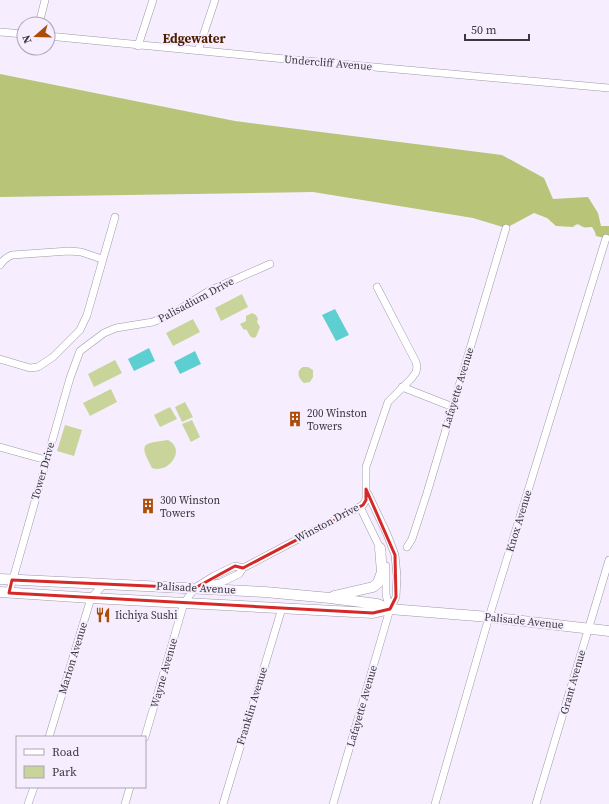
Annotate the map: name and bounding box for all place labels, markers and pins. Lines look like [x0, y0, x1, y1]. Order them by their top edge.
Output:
place label: 200 Winston Towers [307, 406, 367, 434]
building icon: 200 Winston Towers [286, 410, 304, 428]
place label: 300 Winston Towers [160, 493, 220, 521]
building icon: 300 Winston Towers [139, 497, 157, 515]
restaurant icon: Iichiya Sushi [94, 606, 112, 624]
place label: Iichiya Sushi [115, 608, 177, 623]

